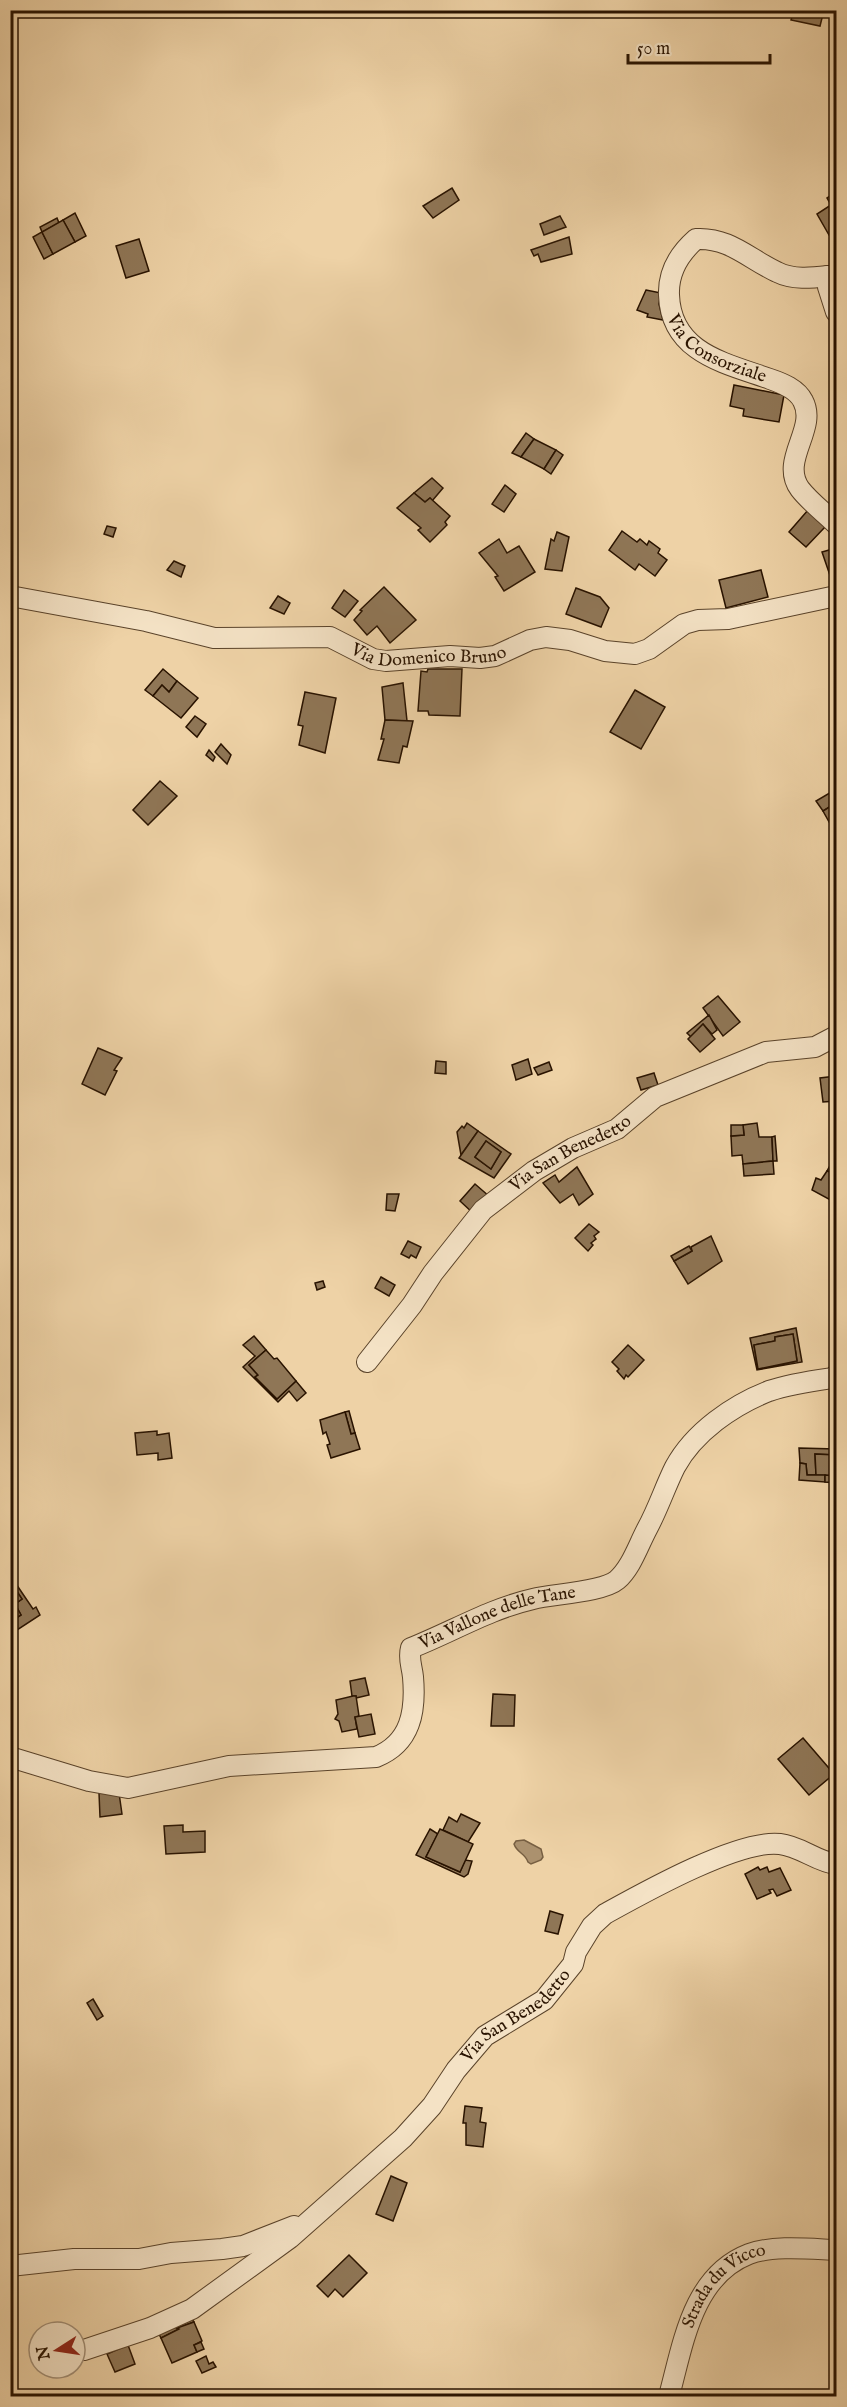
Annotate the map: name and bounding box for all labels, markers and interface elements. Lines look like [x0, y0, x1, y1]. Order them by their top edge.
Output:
scale bar [628, 27, 770, 65]
text: 50 m [637, 38, 670, 61]
street label: Via Consorziale [661, 310, 769, 388]
street label: Via Domenico Bruno [346, 638, 511, 673]
street label: Via San Benedetto [504, 1110, 637, 1198]
street label: Via Vallone delle Tane [415, 1581, 577, 1655]
street label: Via San Benedetto [455, 1964, 576, 2068]
street label: Strada du Vicco [677, 2239, 768, 2331]
north arrow [27, 2320, 87, 2380]
text: N [33, 2344, 56, 2363]

